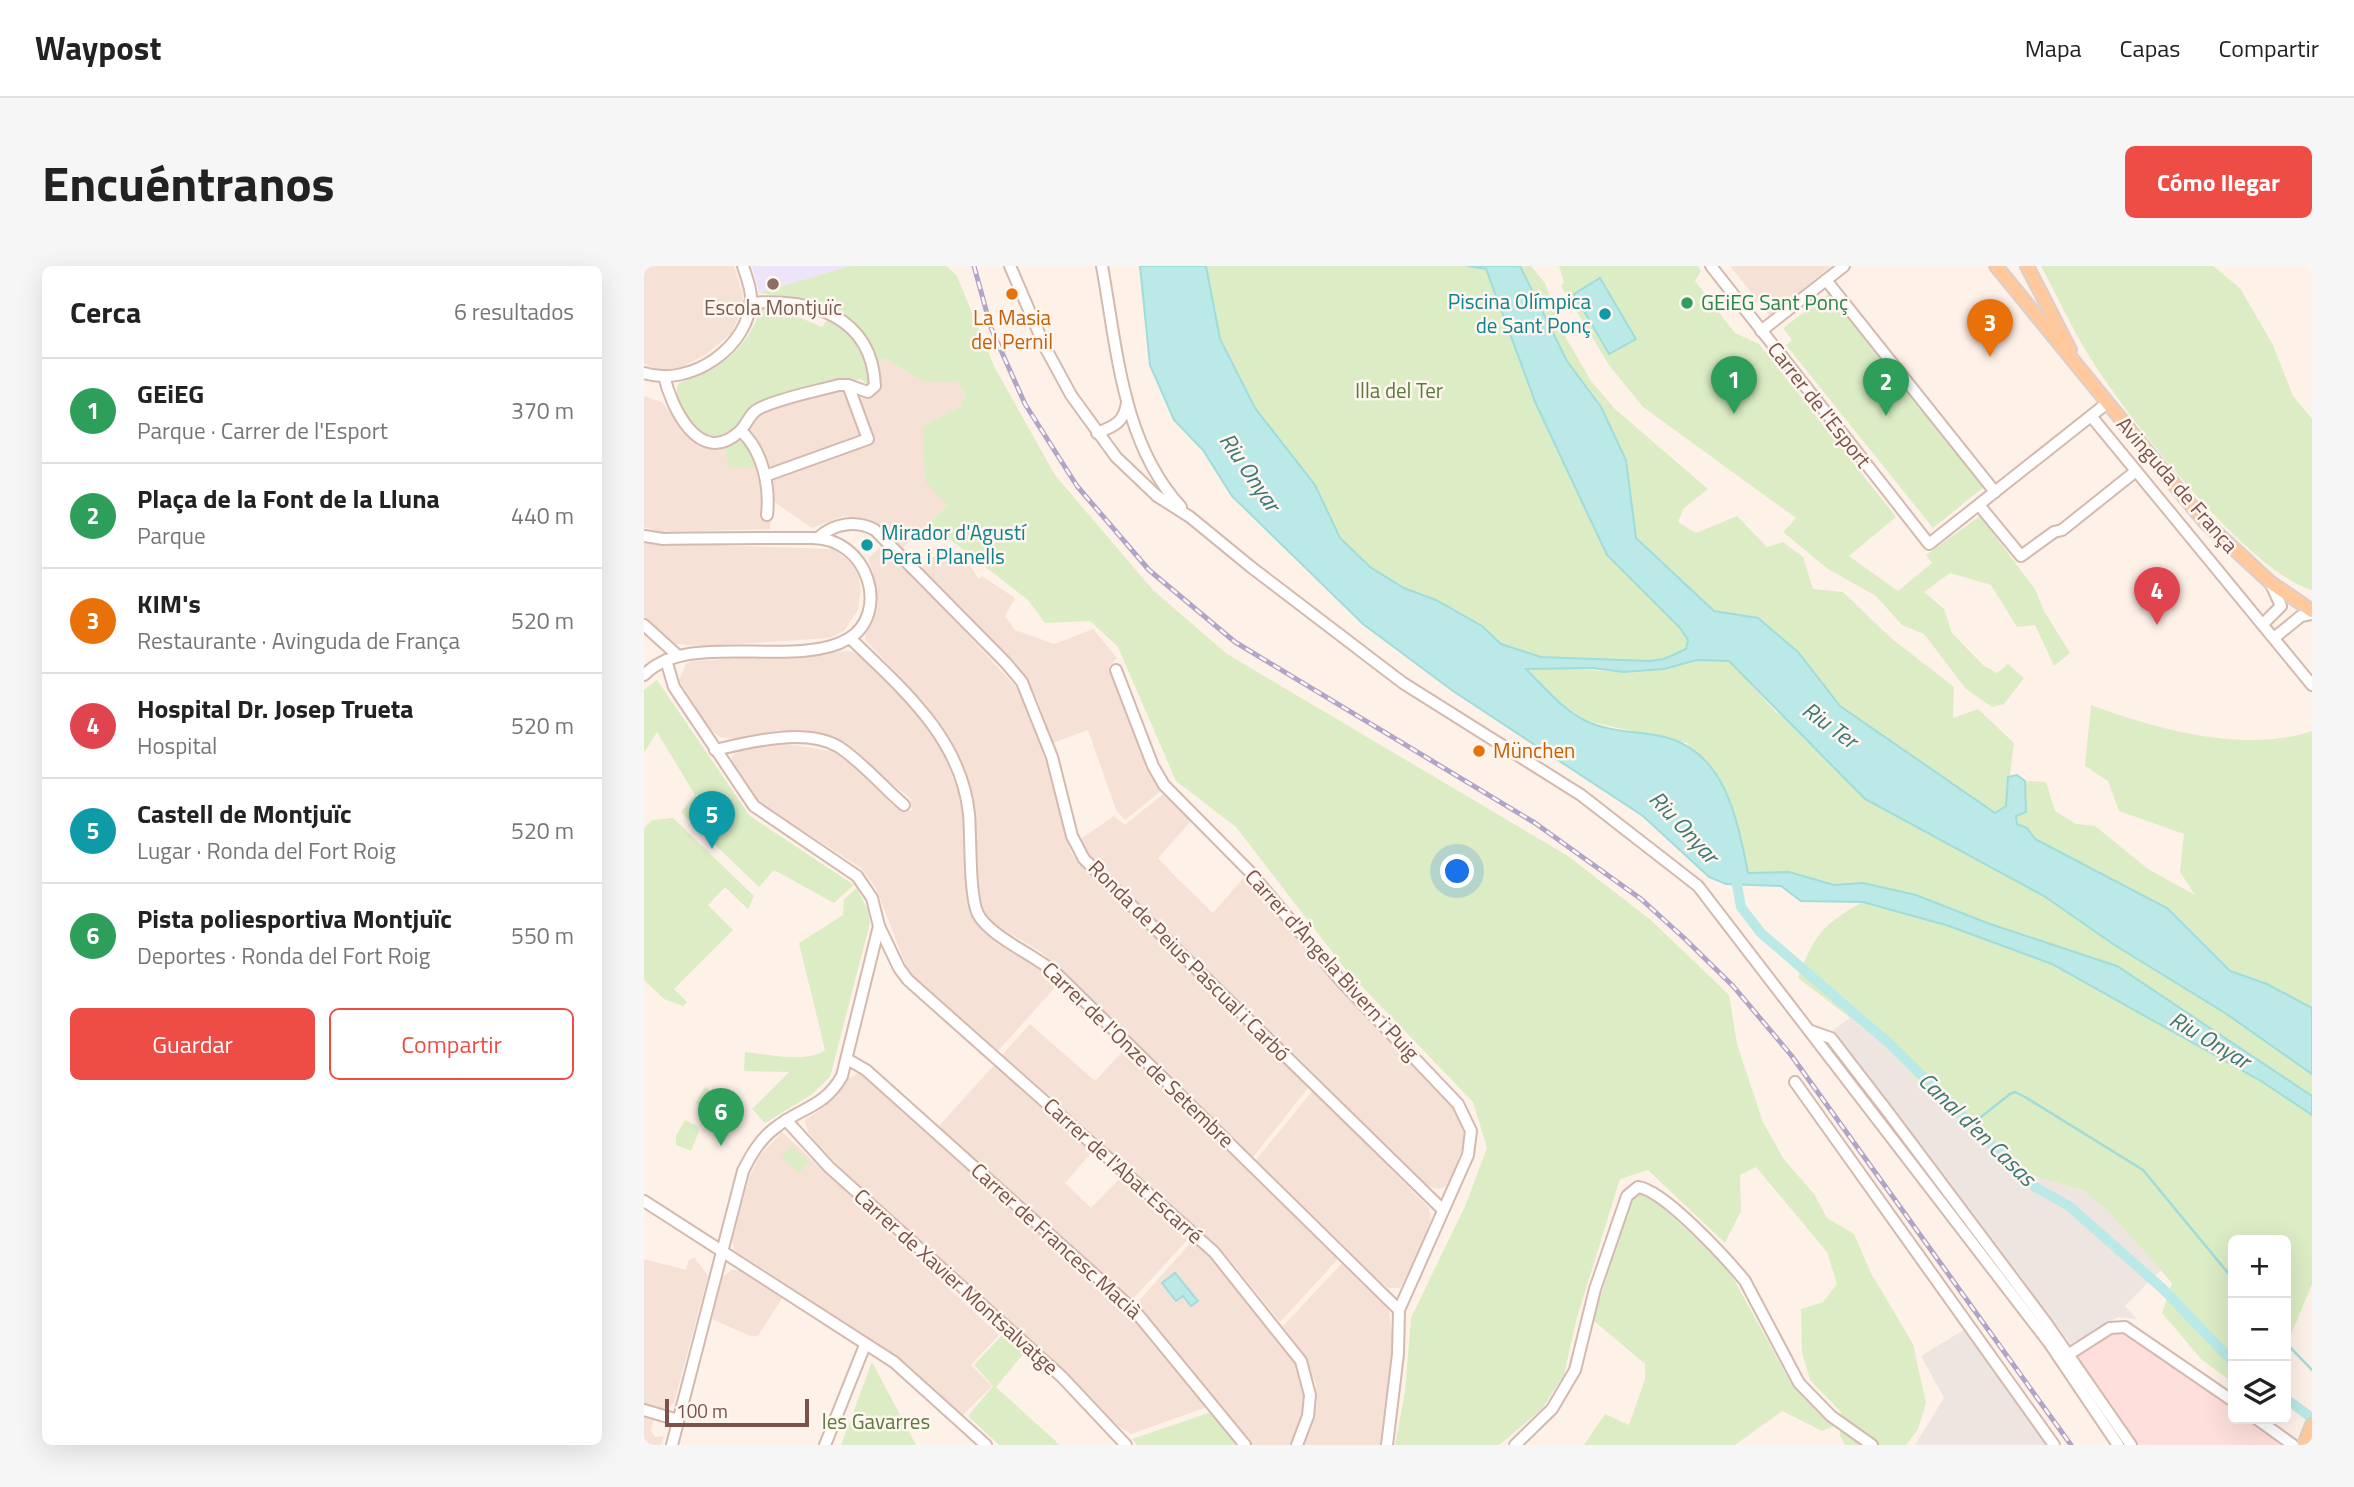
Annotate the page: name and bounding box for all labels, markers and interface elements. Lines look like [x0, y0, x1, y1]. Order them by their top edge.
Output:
text: Waypost [35, 23, 161, 73]
text: Mapa [2025, 30, 2082, 66]
text: Capas [2120, 30, 2180, 66]
text: Compartir [2218, 30, 2319, 66]
text: Encuéntranos [42, 145, 335, 220]
button: Cómo llegar [2125, 146, 2312, 218]
marker: Escola Montjuïc [765, 276, 781, 292]
place label: Piscina Olímpica de Sant Ponç [1448, 285, 1591, 341]
marker: La Masia del Pernil [1004, 286, 1020, 302]
place label: GEiEG Sant Ponç [1701, 286, 1848, 318]
text: Cerca [70, 289, 141, 335]
place label: Escola Montjuïc [704, 291, 842, 323]
text: 6 resultados [454, 294, 574, 329]
marker: GEiEG Sant Ponç [1679, 295, 1695, 311]
pin: 3 [1967, 299, 2013, 357]
place label: La Masia del Pernil [971, 301, 1053, 357]
marker: Piscina Olímpica de Sant Ponç [1597, 306, 1613, 322]
street label: Carrer de l'Esport [1760, 334, 1880, 475]
pin: 1 [1711, 356, 1757, 414]
pin: 2 [1863, 358, 1909, 416]
text: GEiEG [137, 374, 204, 413]
park label: Illa del Ter [1355, 374, 1443, 406]
text: 1 [87, 393, 99, 428]
text: 370 m [511, 393, 574, 428]
street label: Avinguda de França [2109, 409, 2247, 560]
text: Parque · Carrer de l'Esport [137, 413, 388, 448]
water label: Riu Onyar [1211, 425, 1291, 521]
text: Plaça de la Font de la Lluna [137, 479, 440, 518]
text: 2 [87, 498, 99, 533]
text: 440 m [511, 498, 574, 533]
place label: Mirador d'Agustí Pera i Planells [881, 516, 1027, 572]
text: Parque [137, 518, 206, 553]
marker: Mirador d'Agustí Pera i Planells [859, 537, 875, 553]
pin: 4 [2134, 567, 2180, 625]
text: KIM's [137, 584, 201, 623]
text: 3 [87, 603, 99, 638]
text: 520 m [511, 603, 574, 638]
text: Restaurante · Avinguda de França [137, 623, 460, 658]
text: Hospital Dr. Josep Trueta [137, 689, 414, 728]
water label: Riu Ter [1795, 692, 1868, 758]
text: 4 [87, 708, 99, 743]
text: 520 m [511, 708, 574, 743]
text: Hospital [137, 728, 217, 763]
place label: München [1493, 734, 1575, 766]
marker: München [1471, 743, 1487, 759]
water label: Riu Onyar [1641, 782, 1729, 873]
pin: 5 [689, 791, 735, 849]
text: Castell de Montjuïc [137, 794, 352, 833]
text: 5 [87, 813, 99, 848]
text: 520 m [511, 813, 574, 848]
text: Lugar · Ronda del Fort Roig [137, 833, 396, 868]
street label: Ronda de Peius Pascual i Carbó [1081, 852, 1298, 1069]
your location [1440, 854, 1474, 888]
street label: Carrer d'Àngela Bivern i Puig [1238, 861, 1428, 1067]
text: Pista poliesportiva Montjuïc [137, 899, 452, 938]
text: 6 [87, 918, 99, 953]
text: 550 m [511, 918, 574, 953]
text: Deportes · Ronda del Fort Roig [137, 938, 430, 973]
street label: Carrer de l'Onze de Setembre [1035, 954, 1242, 1155]
water label: Riu Onyar [2163, 1002, 2260, 1079]
button: Guardar [70, 1008, 315, 1080]
button: Compartir [329, 1008, 574, 1080]
water label: Canal d'en Casas [1911, 1063, 2046, 1195]
pin: 6 [698, 1088, 744, 1146]
street label: Carrer de l'Abat Escarré [1037, 1090, 1211, 1251]
street label: Carrer de Francesc Macià [964, 1155, 1150, 1326]
street label: Carrer de Xavier Montsalvatge [847, 1180, 1066, 1382]
map controls [2228, 1235, 2291, 1424]
button: + [2228, 1235, 2291, 1298]
button: − [2228, 1298, 2291, 1361]
button: layers [2228, 1361, 2291, 1424]
scale bar [665, 1396, 808, 1428]
text: 100 m [676, 1396, 728, 1425]
park label: les Gavarres [822, 1405, 930, 1437]

